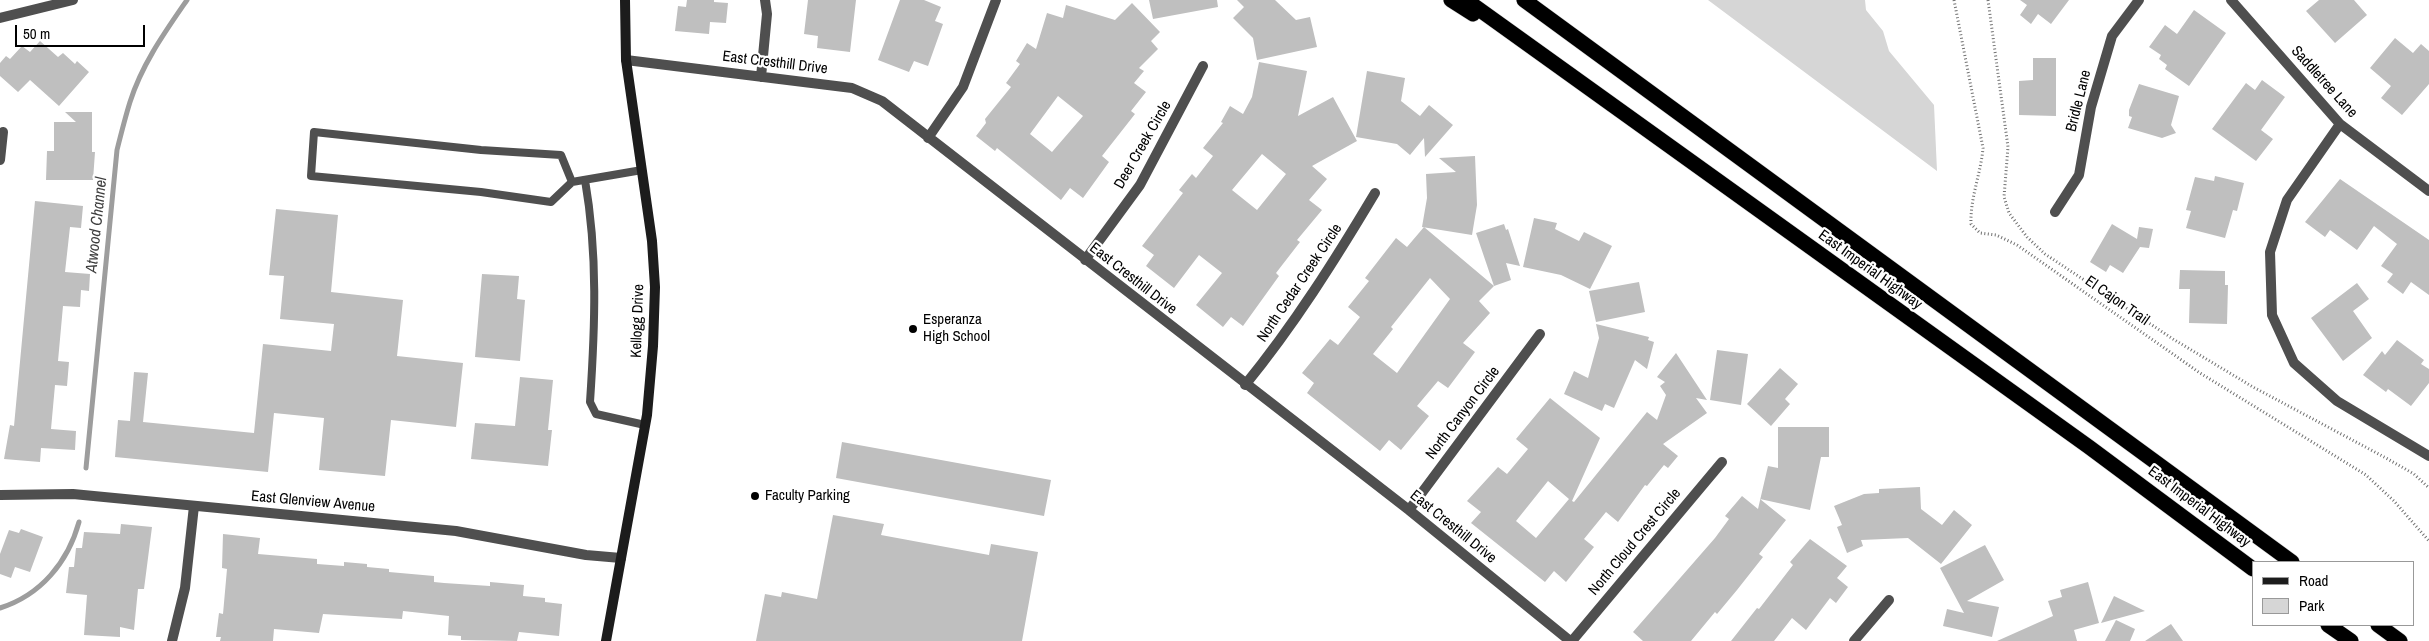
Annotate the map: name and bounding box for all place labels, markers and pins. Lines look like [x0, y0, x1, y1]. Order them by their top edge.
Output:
place label: Esperanza High School [923, 311, 990, 346]
marker: Esperanza High School [907, 323, 919, 335]
place label: Faculty Parking [765, 487, 850, 505]
marker: Faculty Parking [749, 490, 761, 502]

